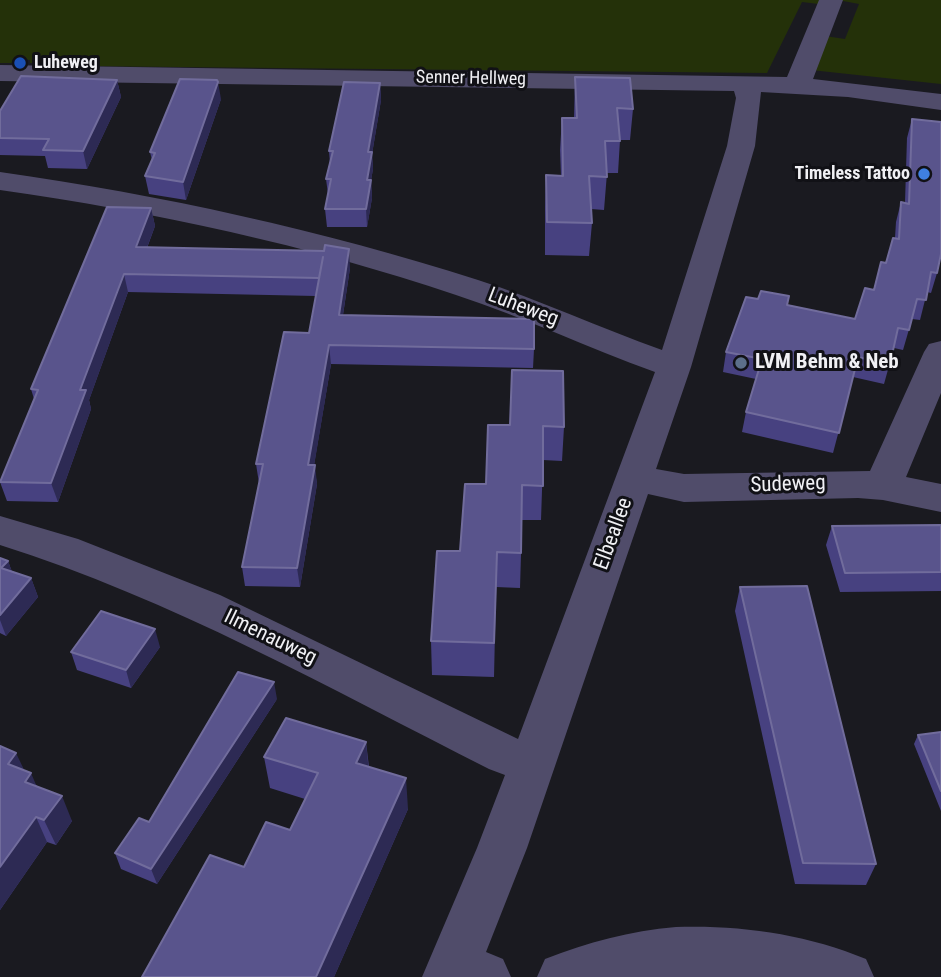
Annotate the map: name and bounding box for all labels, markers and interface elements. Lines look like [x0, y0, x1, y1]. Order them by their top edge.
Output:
place label: Luheweg [34, 52, 98, 74]
marker: Luheweg [12, 55, 28, 71]
street label: Senner Hellweg [416, 67, 526, 91]
place label: Timeless Tattoo [795, 163, 910, 185]
marker: Timeless Tattoo [916, 166, 932, 182]
street label: Luheweg [484, 283, 562, 333]
place label: LVM Behm & Neb [755, 350, 899, 376]
marker: LVM Behm & Neb [733, 355, 749, 371]
street label: Sudeweg [750, 471, 826, 499]
street label: Elbeallee [589, 495, 639, 573]
street label: Ilmenauweg [220, 605, 320, 671]

